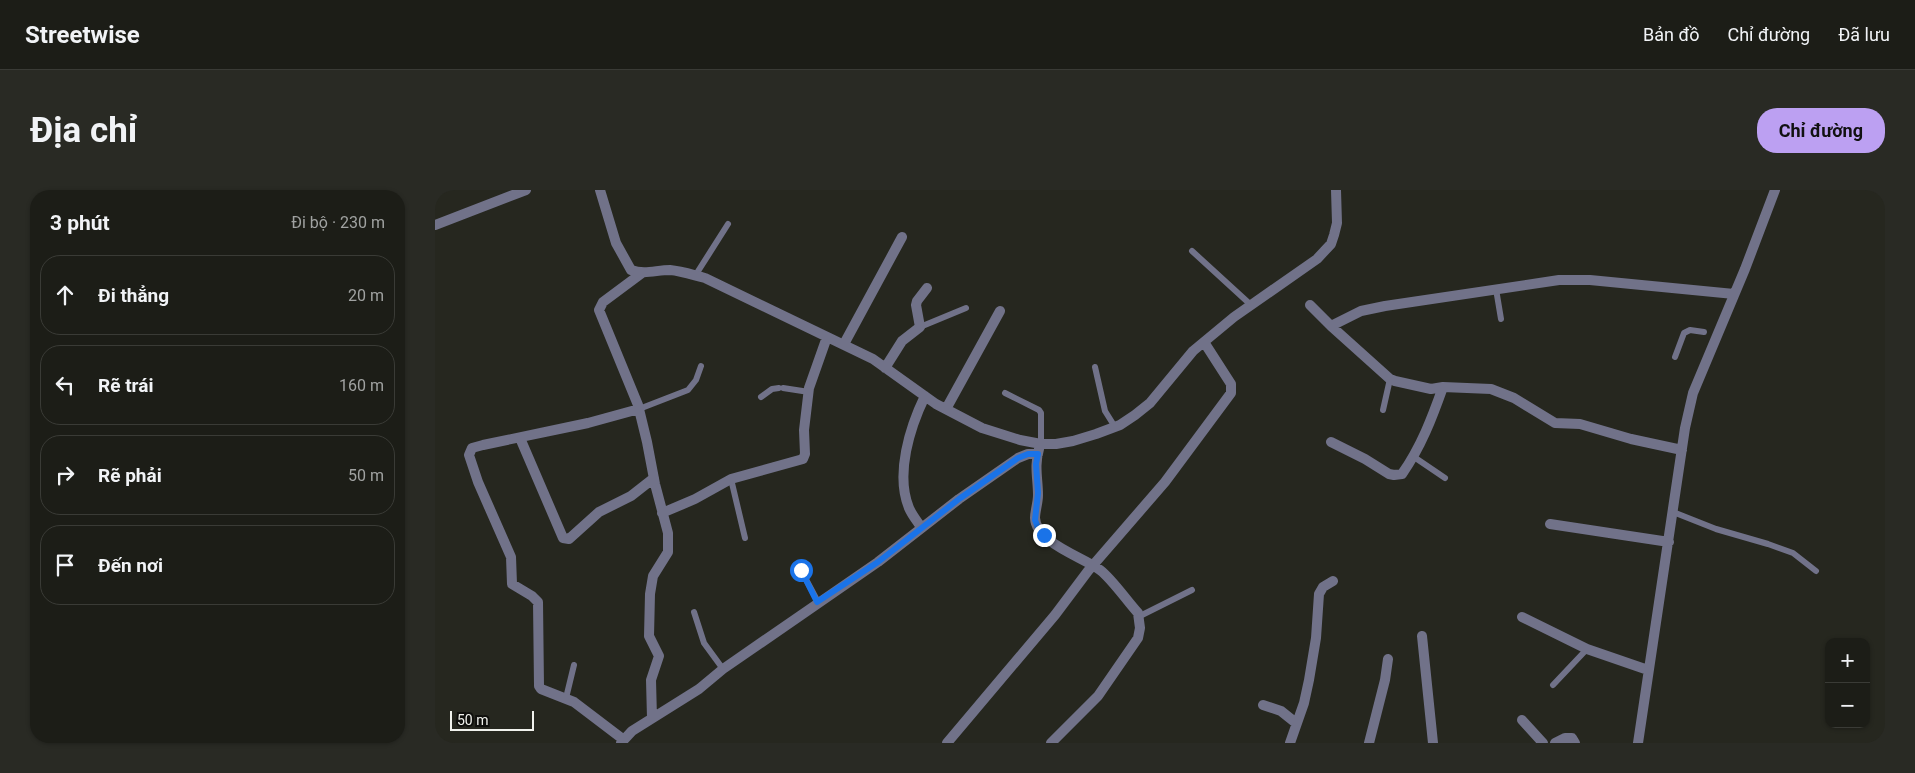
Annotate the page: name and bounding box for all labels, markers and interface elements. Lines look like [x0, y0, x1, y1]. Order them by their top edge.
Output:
text: Streetwise [25, 21, 140, 49]
text: Bản đồ [1643, 24, 1699, 45]
text: Chỉ đường [1727, 24, 1810, 45]
text: Đã lưu [1838, 24, 1890, 45]
button: Chỉ đường [1757, 108, 1885, 153]
text: Địa chỉ [30, 110, 137, 151]
text: 3 phút [50, 211, 110, 235]
text: Đi bộ · 230 m [291, 213, 385, 232]
icon: ahead [51, 281, 79, 309]
text: Đi thẳng [98, 284, 169, 307]
text: 20 m [348, 286, 384, 305]
icon: left [51, 371, 79, 399]
text: Rẽ trái [98, 374, 153, 397]
text: 160 m [339, 376, 384, 395]
icon: right [51, 461, 79, 489]
text: Rẽ phải [98, 464, 162, 487]
text: 50 m [348, 466, 384, 485]
route end [1033, 524, 1056, 547]
icon: arrive [51, 551, 79, 579]
text: Đến nơi [98, 554, 163, 577]
route start [790, 559, 813, 582]
map controls [1825, 638, 1870, 728]
button: + [1825, 638, 1870, 683]
button: − [1825, 683, 1870, 728]
scale bar [450, 708, 534, 731]
text: 50 m [457, 712, 489, 728]

